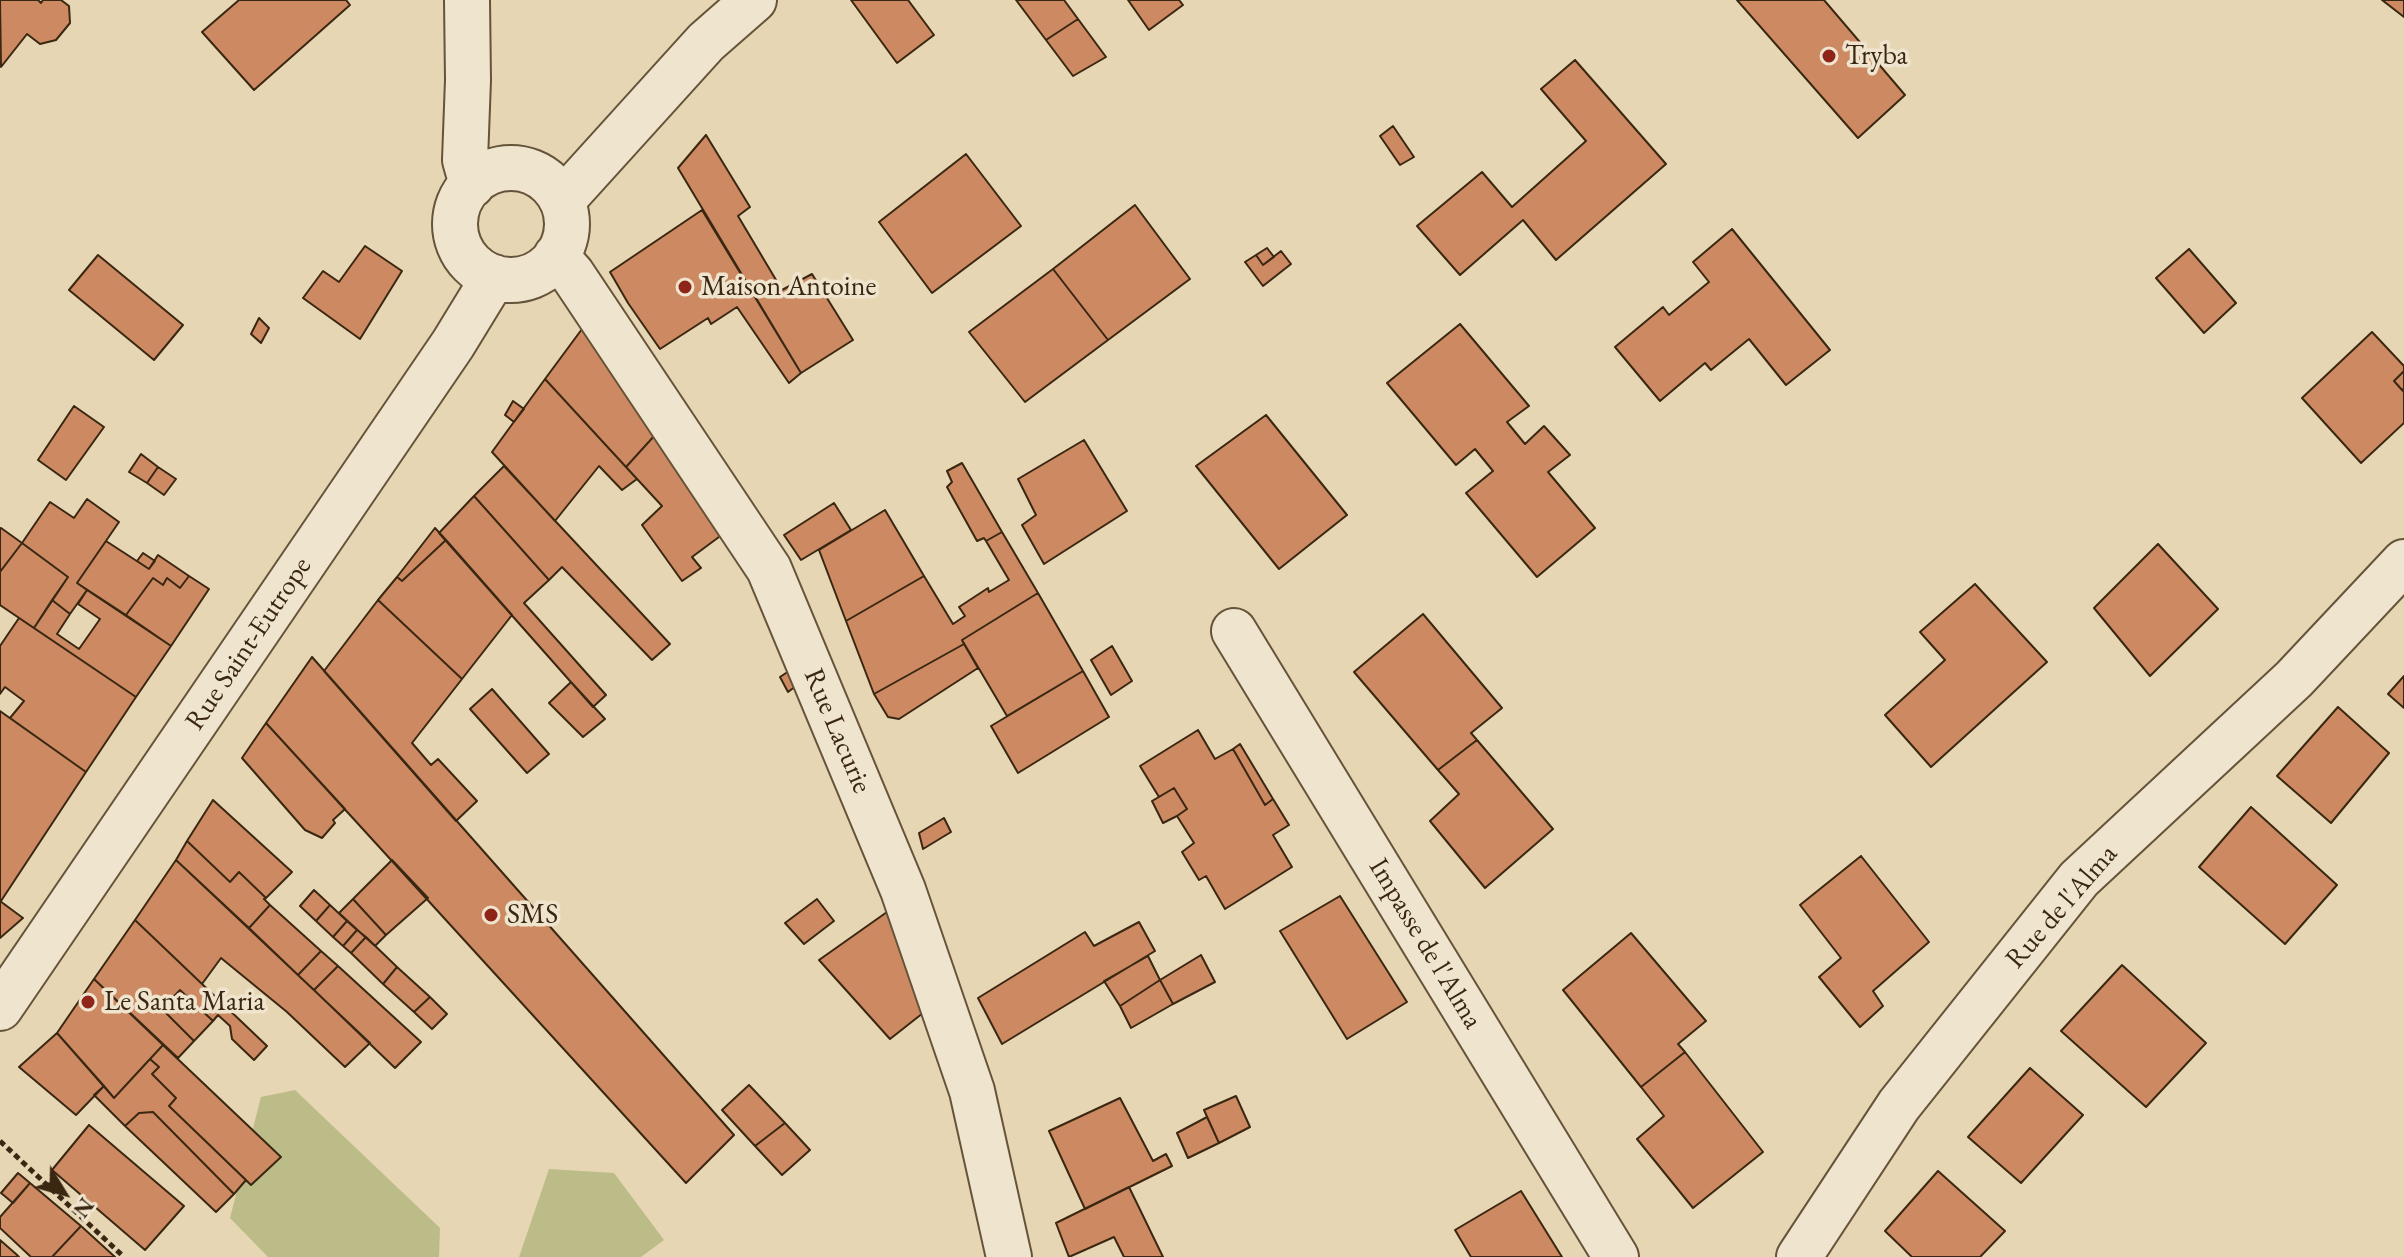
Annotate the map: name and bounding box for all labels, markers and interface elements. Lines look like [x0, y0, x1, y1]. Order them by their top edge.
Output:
place label: Tryba [1845, 39, 1908, 73]
marker: Tryba [1820, 47, 1838, 65]
place label: Maison Antoine [701, 270, 876, 304]
marker: Maison Antoine [676, 278, 694, 296]
street label: Rue Saint-Eutrope [179, 551, 319, 737]
street label: Rue Lacurie [796, 664, 878, 798]
street label: Rue de l'Alma [1999, 838, 2125, 976]
street label: Impasse de l'Alma [1361, 853, 1489, 1035]
place label: SMS [507, 898, 558, 932]
marker: SMS [482, 906, 500, 924]
place label: Le Santa Maria [104, 985, 265, 1019]
marker: Le Santa Maria [79, 993, 97, 1011]
north arrow [24, 1153, 104, 1233]
text: N [67, 1192, 101, 1224]

